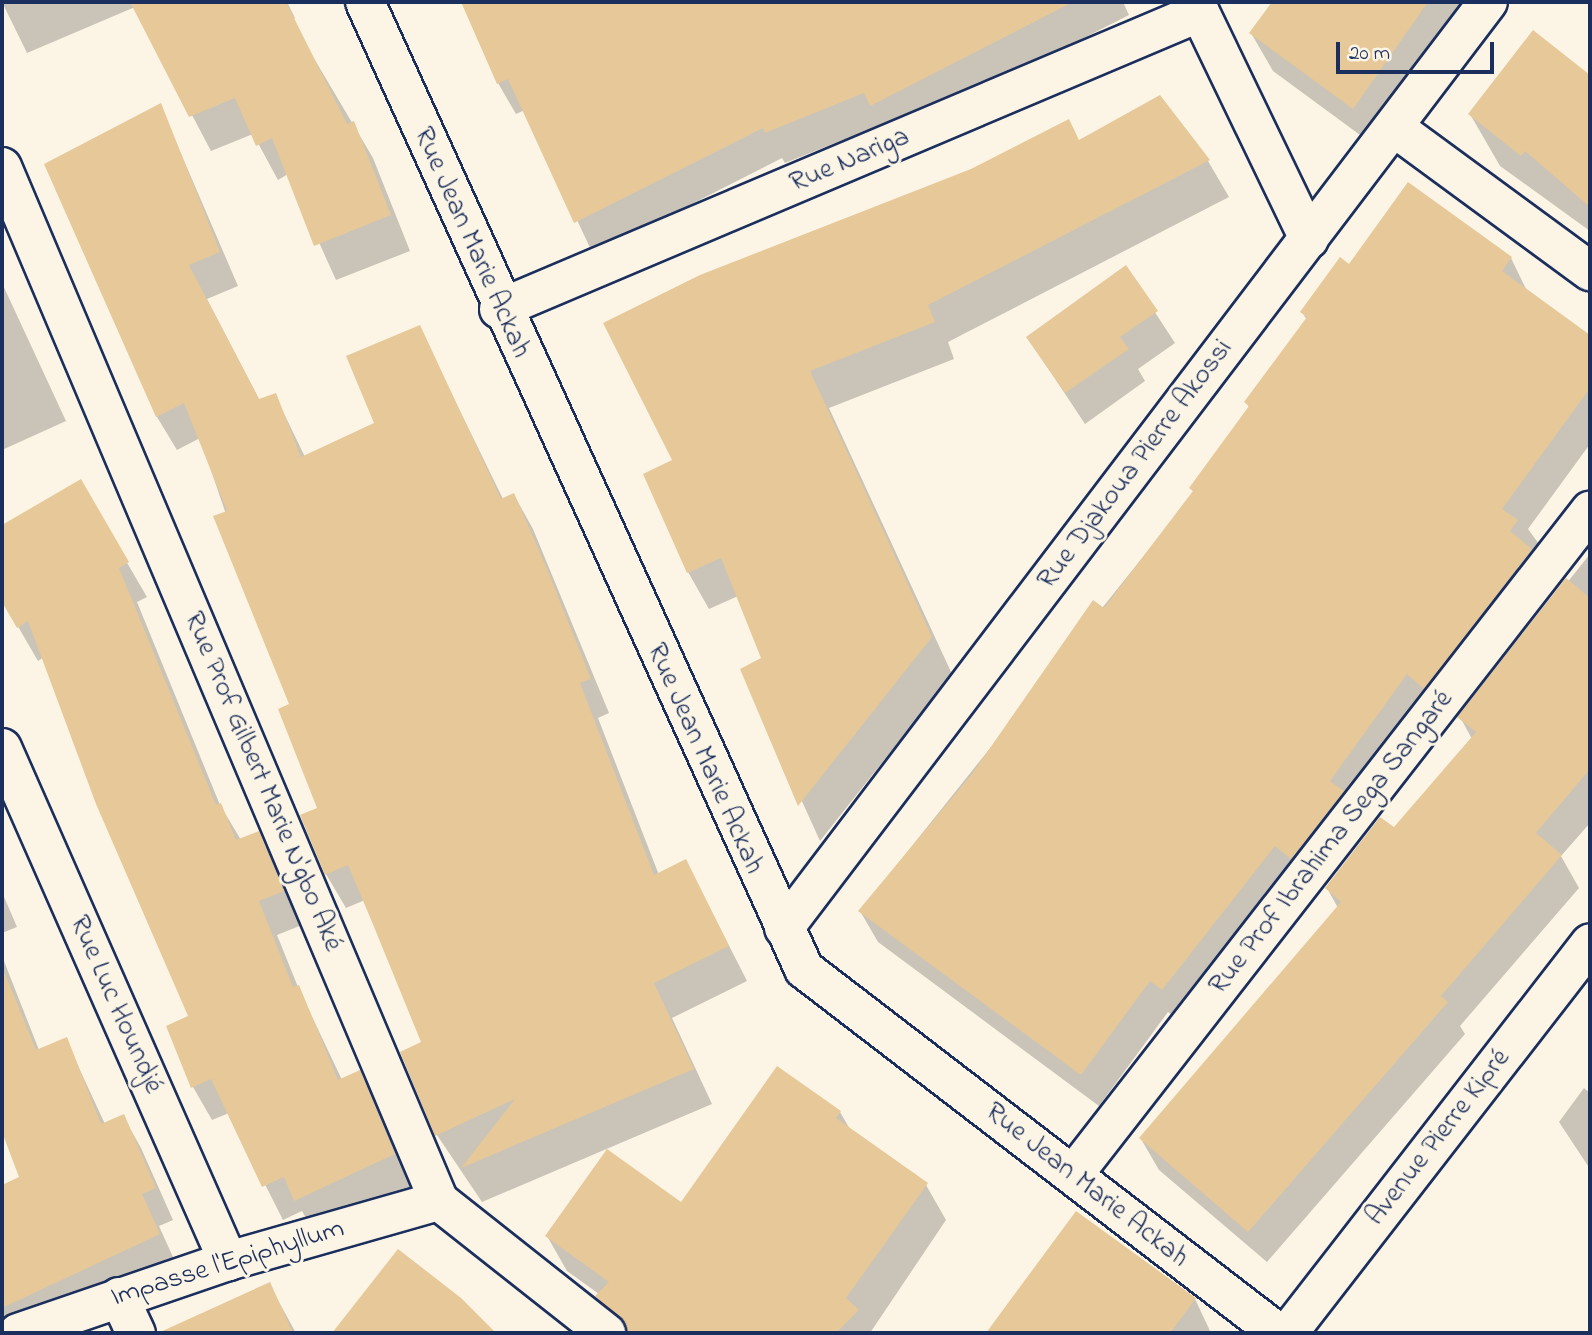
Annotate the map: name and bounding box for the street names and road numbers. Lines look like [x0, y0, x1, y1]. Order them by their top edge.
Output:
street label: Rue Nariga [785, 121, 915, 201]
street label: Rue Jean Marie Ackah [405, 123, 537, 363]
street label: Rue Djakoua Pierre Akossi [1031, 334, 1241, 596]
street label: Rue Prof Gilbert Marie N'gbo Aké [175, 607, 349, 957]
street label: Rue Jean Marie Ackah [638, 639, 770, 879]
street label: Rue Prof Ibrahima Sega Sangaré [1203, 684, 1461, 1002]
street label: Rue Luc Houndjé [61, 911, 169, 1099]
street label: Avenue Pierre Kipré [1360, 1043, 1518, 1233]
street label: Rue Jean Marie Ackah [978, 1096, 1194, 1276]
street label: Impasse l'Epiphyllum [107, 1213, 349, 1315]

